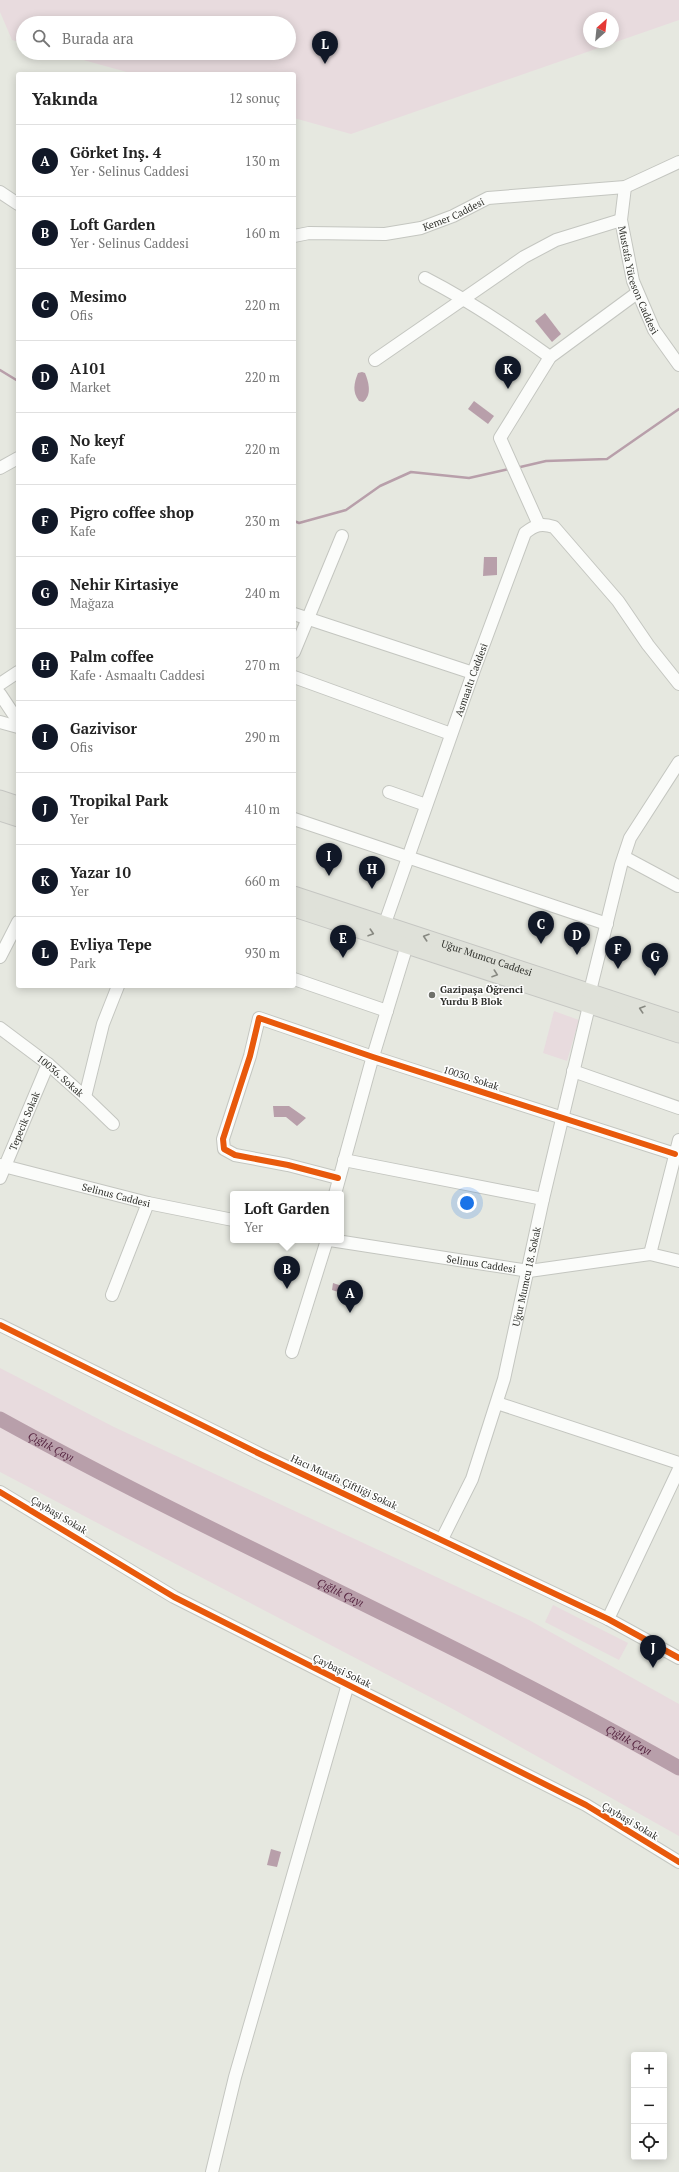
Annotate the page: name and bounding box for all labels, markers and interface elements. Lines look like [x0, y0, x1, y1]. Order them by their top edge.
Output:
north arrow [583, 12, 619, 48]
search box [16, 16, 296, 60]
icon: search [30, 27, 52, 49]
text: Burada ara [62, 28, 134, 48]
pin: L [312, 31, 338, 64]
text: Yakında [32, 87, 98, 110]
text: 12 sonuç [229, 89, 280, 107]
text: Görket Inş. 4 [70, 142, 161, 162]
text: A [40, 152, 50, 170]
text: 130 m [245, 152, 280, 170]
text: Yer · Selinus Caddesi [70, 162, 189, 180]
street label: Kemer Caddesi [421, 195, 486, 233]
text: Loft Garden [70, 214, 155, 234]
text: B [41, 224, 49, 242]
text: 160 m [245, 224, 280, 242]
street label: Mustafa Yüceson Caddesi [616, 225, 662, 337]
text: Yer · Selinus Caddesi [70, 234, 189, 252]
text: Mesimo [70, 286, 127, 306]
text: C [41, 296, 49, 314]
text: 220 m [245, 296, 280, 314]
text: Ofis [70, 306, 93, 324]
pin: K [495, 356, 521, 389]
text: A101 [70, 358, 106, 378]
text: D [40, 368, 50, 386]
text: 220 m [245, 368, 280, 386]
text: Market [70, 378, 111, 396]
text: No keyf [70, 430, 124, 450]
text: E [41, 440, 49, 458]
text: 220 m [245, 440, 280, 458]
text: Kafe [70, 450, 96, 468]
text: Pigro coffee shop [70, 502, 194, 522]
text: F [41, 512, 49, 530]
text: 230 m [245, 512, 280, 530]
text: Kafe [70, 522, 96, 540]
text: Nehir Kirtasiye [70, 574, 178, 594]
text: G [40, 584, 50, 602]
text: 240 m [245, 584, 280, 602]
text: Mağaza [70, 594, 114, 612]
street label: Asmaaltı Caddesi [452, 641, 490, 718]
text: Palm coffee [70, 646, 154, 666]
text: H [40, 656, 50, 674]
text: 270 m [245, 656, 280, 674]
text: Kafe · Asmaaltı Caddesi [70, 666, 205, 684]
text: Gazivisor [70, 718, 137, 738]
text: I [43, 728, 47, 746]
text: 290 m [245, 728, 280, 746]
text: Ofis [70, 738, 93, 756]
text: Tropikal Park [70, 790, 168, 810]
text: J [43, 800, 47, 818]
text: 410 m [245, 800, 280, 818]
text: Yer [70, 810, 89, 828]
pin: I [316, 843, 342, 876]
pin: H [359, 856, 385, 889]
text: Yazar 10 [70, 862, 131, 882]
text: K [40, 872, 50, 890]
text: 660 m [245, 872, 280, 890]
text: Yer [70, 882, 89, 900]
pin: C [528, 911, 554, 944]
pin: D [564, 922, 590, 955]
pin: E [330, 925, 356, 958]
one-way arrow [367, 928, 374, 937]
one-way arrow [422, 933, 429, 941]
text: Evliya Tepe [70, 934, 152, 954]
pin: F [605, 936, 631, 969]
street label: Uğur Mumcu Caddesi [440, 937, 534, 979]
pin: G [642, 943, 668, 976]
text: L [41, 944, 49, 962]
text: 930 m [245, 944, 280, 962]
text: Park [70, 954, 96, 972]
one-way arrow [491, 969, 498, 978]
place label: Gazipaşa Öğrenci Yurdu B Blok [440, 983, 524, 1008]
marker: Gazipaşa Öğrenci Yurdu B Blok [427, 990, 437, 1000]
one-way arrow [639, 1005, 646, 1013]
street label: 10036. Sokak [35, 1052, 87, 1100]
street label: 10030. Sokak [442, 1063, 501, 1093]
street label: Tepecik Sokak [6, 1089, 43, 1152]
street label: Selinus Caddesi [81, 1180, 151, 1210]
popup [230, 1191, 344, 1243]
your location [457, 1193, 477, 1213]
text: Loft Garden [244, 1198, 330, 1218]
text: Yer [244, 1218, 263, 1236]
street label: Uğur Mumcu 18. Sokak [509, 1225, 544, 1328]
street label: Selinus Caddesi [446, 1252, 517, 1275]
pin: B [274, 1256, 300, 1289]
pin: A [337, 1280, 363, 1313]
water label: Çığlık Çayı [25, 1429, 76, 1465]
street label: Hacı Mutafa Çiftliği Sokak [289, 1452, 400, 1513]
street label: Çaybaşi Sokak [29, 1493, 90, 1537]
water label: Çığlık Çayı [315, 1575, 366, 1610]
pin: J [640, 1635, 666, 1668]
street label: Çaybaşi Sokak [311, 1651, 374, 1691]
water label: Çığlık Çayı [603, 1722, 654, 1758]
street label: Çaybaşi Sokak [600, 1799, 661, 1843]
map controls [631, 2052, 667, 2160]
button: + [631, 2052, 667, 2088]
button: − [631, 2088, 667, 2124]
button: locate [631, 2124, 667, 2160]

